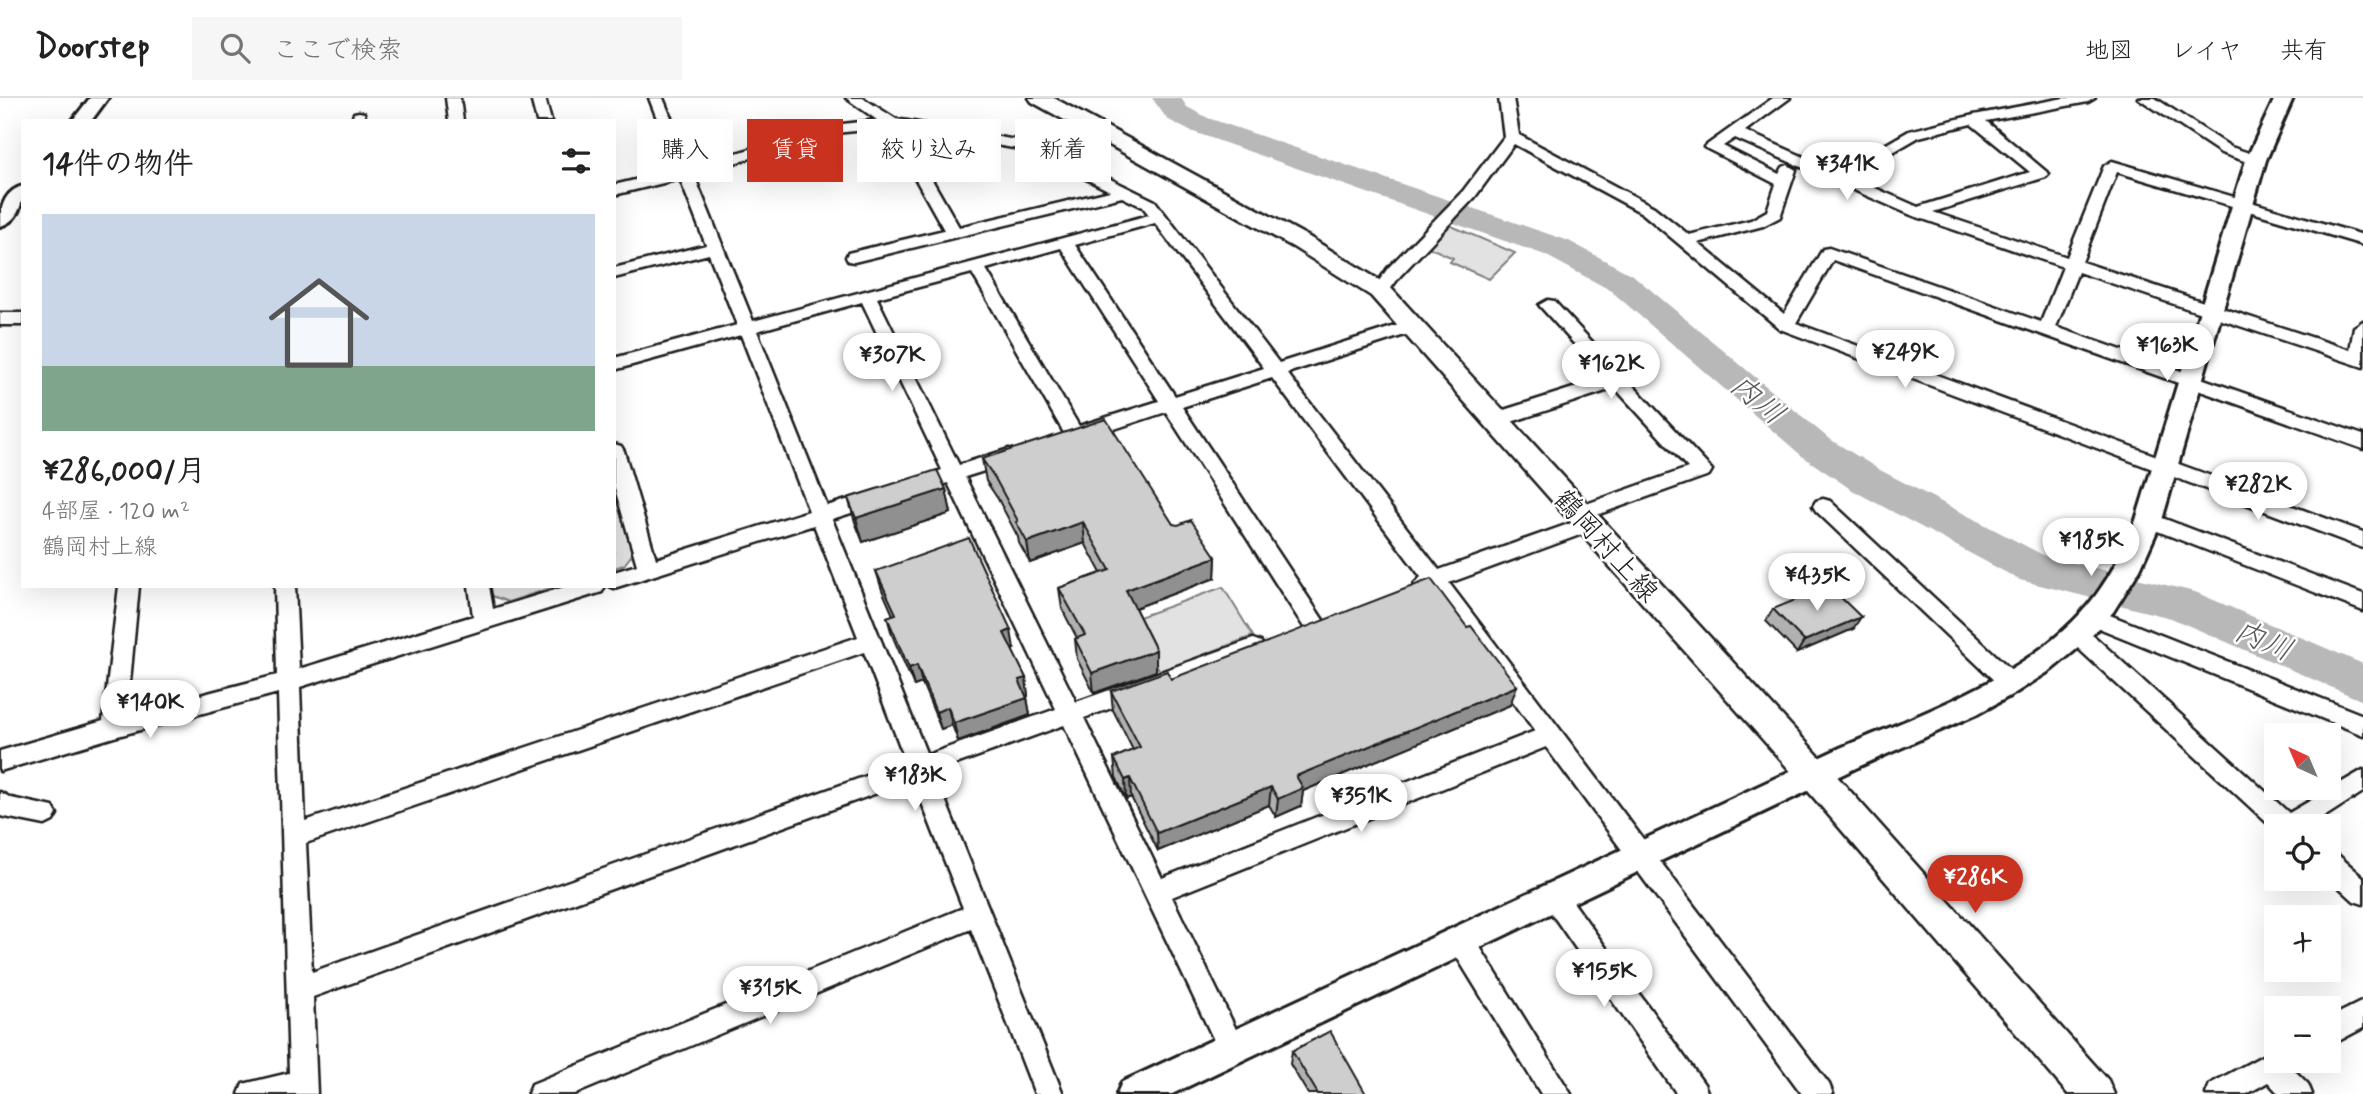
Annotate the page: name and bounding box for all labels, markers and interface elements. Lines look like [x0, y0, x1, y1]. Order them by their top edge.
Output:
search box [192, 17, 682, 80]
text: Doorstep [35, 26, 150, 70]
icon: search [216, 29, 254, 67]
text: ここで検索 [272, 34, 402, 68]
text: 地図 [2085, 36, 2133, 67]
text: レイヤ [2171, 36, 2242, 67]
text: 共有 [2280, 36, 2328, 67]
chip: 購入 [637, 119, 733, 182]
chip: 賃貸 [747, 119, 843, 182]
chip: 絞り込み [857, 119, 1001, 182]
chip: 新着 [1015, 119, 1111, 182]
icon: filters [557, 142, 595, 180]
pin: ¥341K [1798, 142, 1896, 202]
text: 14件の物件 [42, 145, 194, 184]
text: ¥341K [1816, 150, 1878, 180]
icon: home [256, 260, 382, 386]
pin: ¥163K [2118, 324, 2216, 383]
pin: ¥249K [1856, 330, 1954, 390]
text: ¥163K [2136, 331, 2198, 361]
pin: ¥307K [843, 334, 941, 393]
text: ¥249K [1872, 338, 1938, 368]
text: ¥307K [859, 341, 925, 371]
pin: ¥162K [1562, 342, 1660, 401]
text: ¥162K [1578, 349, 1644, 379]
water label: 内川 [1722, 366, 1793, 434]
text: ¥286,000/月 [42, 452, 206, 491]
pin: ¥282K [2209, 462, 2307, 522]
text: ¥282K [2224, 470, 2292, 500]
street label: 鶴岡村上線 [1545, 482, 1666, 611]
text: 4部屋 · 120 m² [42, 497, 190, 527]
pin: ¥185K [2042, 518, 2140, 578]
text: ¥185K [2058, 526, 2124, 556]
text: 鶴岡村上線 [42, 533, 157, 563]
pin: ¥435K [1768, 554, 1866, 613]
text: ¥435K [1784, 561, 1850, 591]
water label: 内川 [2228, 612, 2299, 671]
pin: ¥140K [101, 680, 199, 740]
text: ¥140K [116, 688, 184, 718]
north arrow [2264, 723, 2342, 800]
map controls [2264, 723, 2341, 1073]
pin: ¥183K [866, 754, 964, 813]
text: ¥183K [884, 761, 946, 791]
pin: ¥351K [1312, 774, 1410, 834]
text: ¥351K [1330, 782, 1392, 812]
button: locate [2264, 814, 2341, 891]
pin: ¥286K [1926, 856, 2024, 915]
text: ¥286K [1943, 863, 2007, 893]
button: + [2264, 905, 2341, 982]
pin: ¥155K [1555, 950, 1653, 1009]
text: ¥155K [1572, 957, 1636, 987]
pin: ¥315K [721, 967, 819, 1026]
text: ¥315K [739, 974, 801, 1004]
button: − [2264, 996, 2341, 1073]

